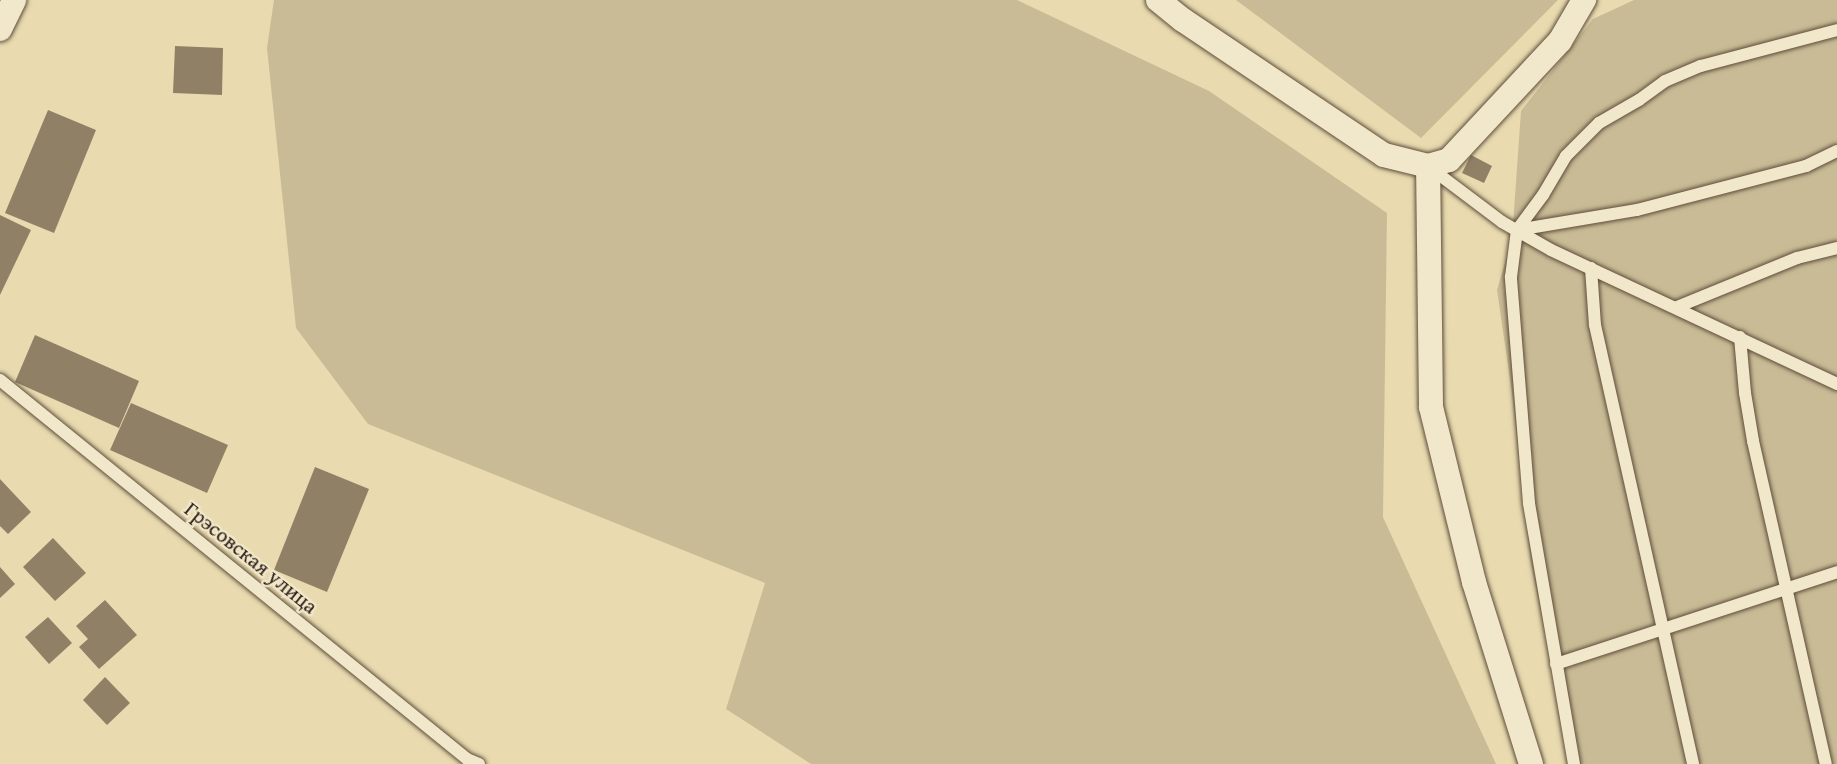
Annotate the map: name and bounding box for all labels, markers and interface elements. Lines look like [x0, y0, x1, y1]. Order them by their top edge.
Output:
street label: Грэсовская улица [179, 497, 323, 619]

